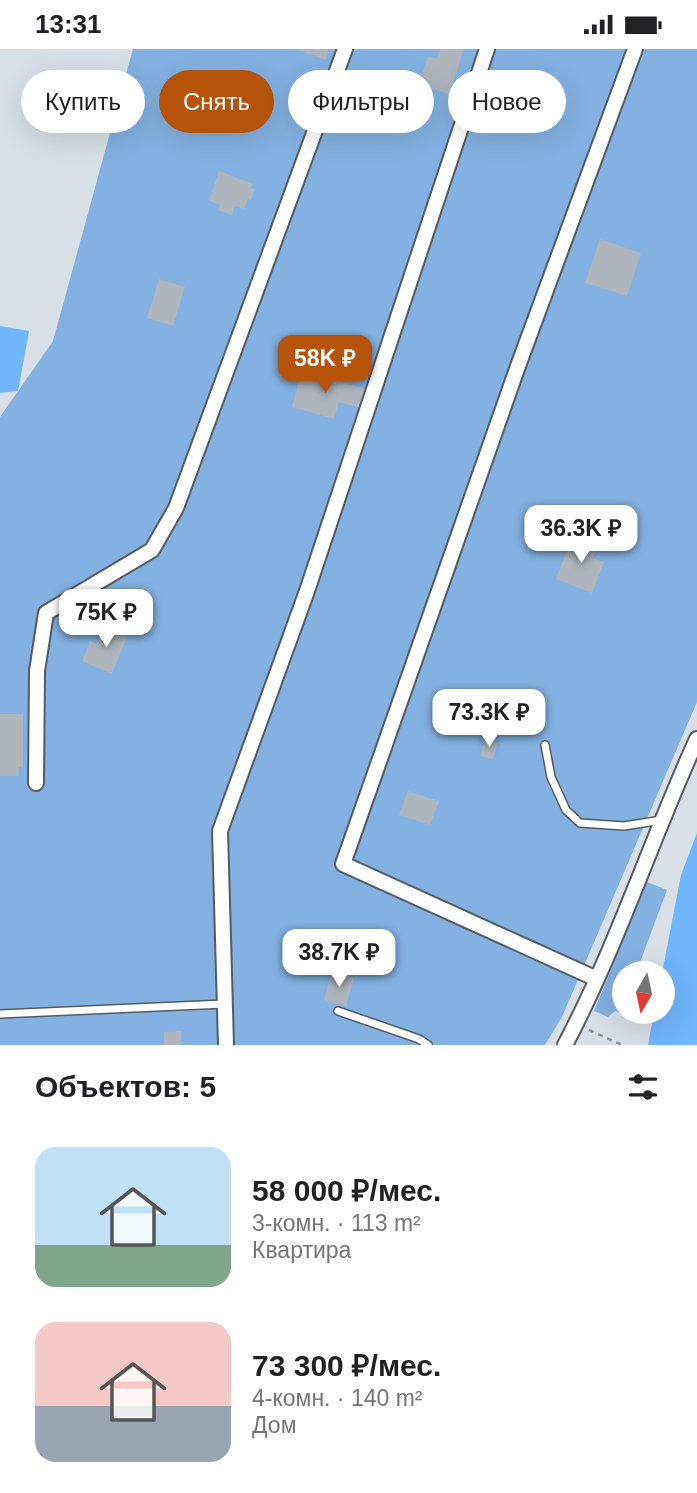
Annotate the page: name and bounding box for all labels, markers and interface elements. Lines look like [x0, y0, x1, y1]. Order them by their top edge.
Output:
text: 13:31 [35, 9, 102, 39]
chip: Купить [21, 70, 145, 133]
chip: Снять [159, 70, 274, 133]
chip: Фильтры [288, 70, 434, 133]
chip: Новое [448, 70, 566, 133]
pin: 58K ₽ [276, 335, 374, 395]
text: 58K ₽ [294, 345, 356, 371]
pin: 36.3K ₽ [516, 505, 646, 565]
text: 36.3K ₽ [540, 515, 622, 541]
pin: 75K ₽ [57, 589, 155, 649]
text: 75K ₽ [75, 599, 137, 625]
pin: 73.3K ₽ [424, 689, 554, 749]
text: 73.3K ₽ [448, 699, 530, 725]
pin: 38.7K ₽ [274, 929, 404, 989]
text: 38.7K ₽ [298, 939, 380, 965]
north arrow [612, 961, 676, 1024]
map controls [612, 961, 675, 1024]
icon: filters [624, 1068, 662, 1106]
text: Объектов: 5 [35, 1070, 216, 1103]
text: 58 000 ₽/мес. [252, 1174, 441, 1207]
icon: home [91, 1175, 175, 1259]
text: 3-комн. · 113 m² [252, 1210, 421, 1236]
text: Квартира [252, 1237, 351, 1263]
text: 73 300 ₽/мес. [252, 1349, 441, 1382]
icon: home [91, 1350, 175, 1434]
text: 4-комн. · 140 m² [252, 1385, 423, 1411]
text: Дом [252, 1412, 296, 1438]

